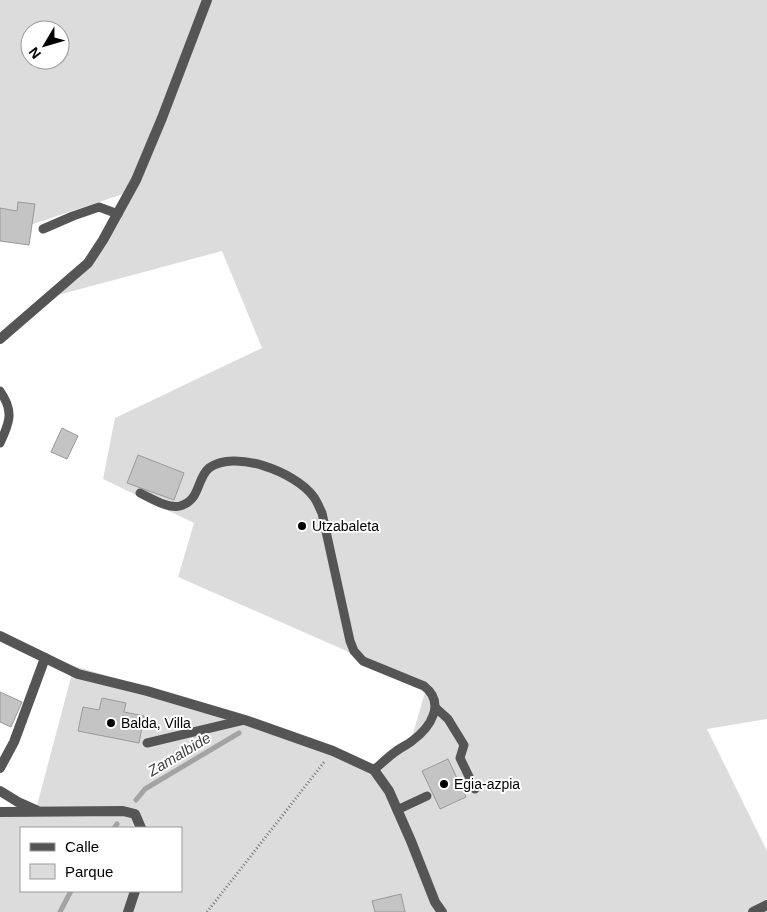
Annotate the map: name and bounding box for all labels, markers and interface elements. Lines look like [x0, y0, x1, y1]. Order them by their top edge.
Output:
north arrow [20, 20, 70, 70]
text: N [25, 44, 44, 62]
place label: Utzabaleta [312, 518, 379, 534]
marker: Utzabaleta [296, 520, 308, 532]
place label: Balda, Villa [121, 715, 191, 731]
marker: Balda, Villa [105, 717, 117, 729]
water label: Zamalbide [144, 729, 213, 780]
place label: Egia-azpia [454, 776, 520, 792]
marker: Egia-azpia [438, 778, 450, 790]
legend [20, 827, 182, 892]
text: Calle [65, 838, 99, 855]
text: Parque [65, 863, 113, 880]

